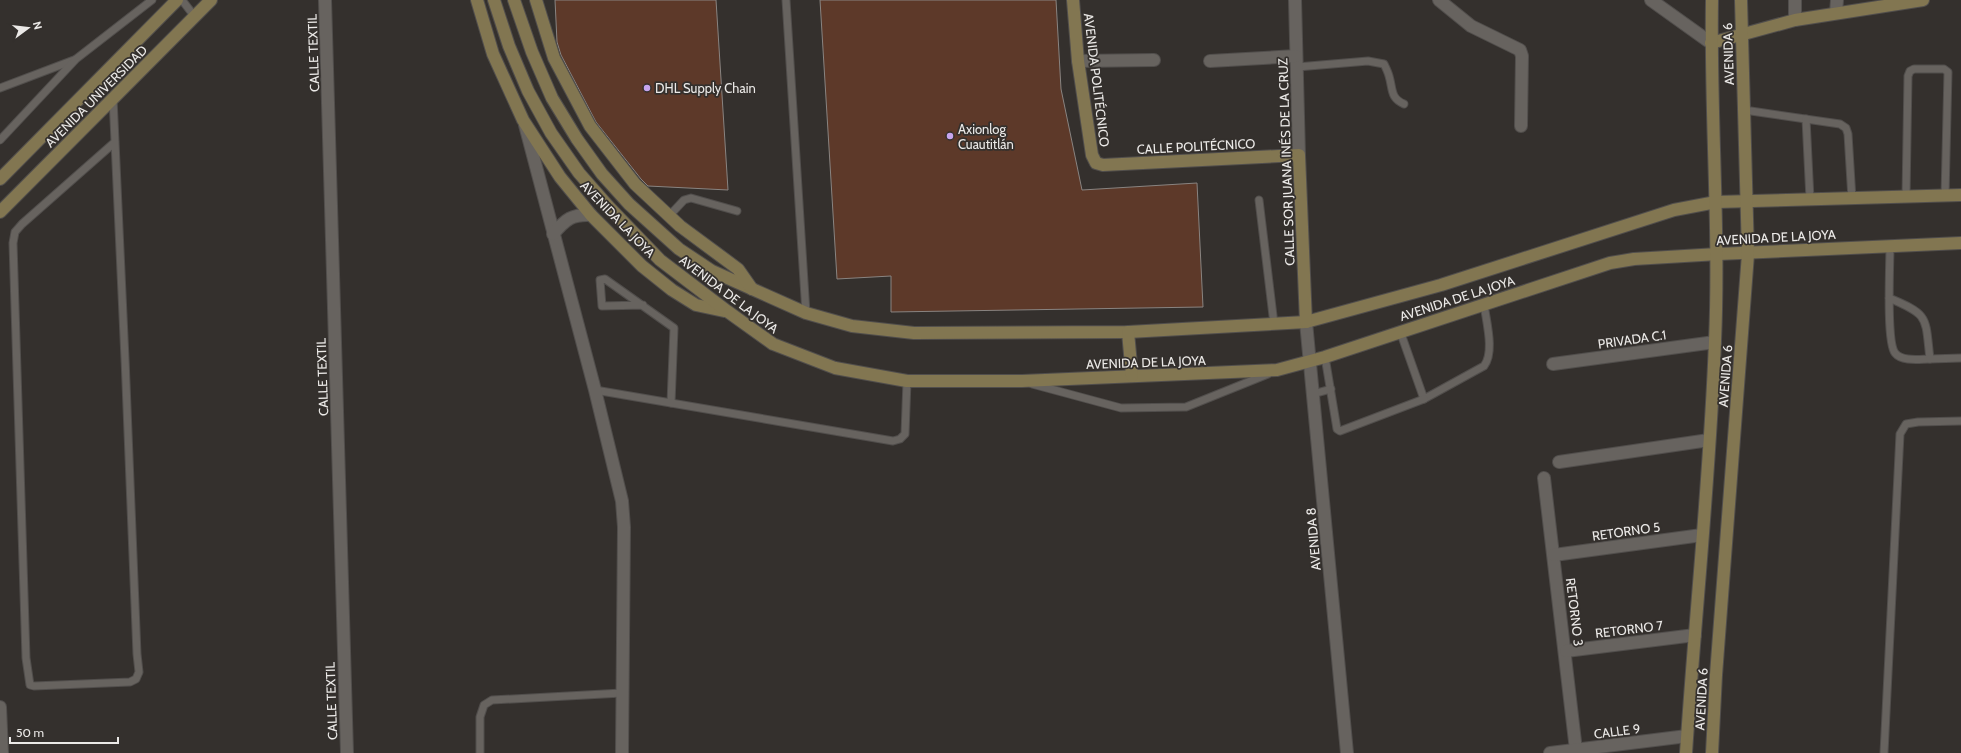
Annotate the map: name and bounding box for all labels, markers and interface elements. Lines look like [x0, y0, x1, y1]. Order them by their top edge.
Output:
north arrow [8, 8, 48, 48]
street label: AVENIDA POLITÉCNICO [1081, 12, 1114, 148]
street label: CALLE TEXTIL [304, 13, 322, 92]
text: N [30, 20, 45, 31]
street label: AVENIDA 6 [1719, 22, 1737, 86]
street label: AVENIDA UNIVERSIDAD [42, 42, 150, 150]
street label: CALLE SOR JUANA INÉS DE LA CRUZ [1273, 57, 1298, 266]
place label: DHL Supply Chain [655, 80, 756, 96]
marker: DHL Supply Chain [642, 83, 652, 93]
place label: Axionlog Cuautitlán [958, 121, 1014, 152]
marker: Axionlog Cuautitlán [945, 131, 955, 141]
street label: CALLE POLITÉCNICO [1136, 134, 1256, 157]
street label: AVENIDA LA JOYA [577, 177, 659, 261]
street label: AVENIDA DE LA JOYA [1716, 226, 1836, 248]
street label: AVENIDA DE LA JOYA [676, 252, 782, 336]
street label: AVENIDA DE LA JOYA [1398, 272, 1516, 324]
street label: PRIVADA C.1 [1597, 326, 1667, 352]
street label: CALLE TEXTIL [313, 337, 331, 416]
street label: AVENIDA 6 [1715, 344, 1735, 408]
street label: AVENIDA DE LA JOYA [1086, 352, 1206, 372]
street label: AVENIDA 8 [1302, 507, 1324, 571]
street label: RETORNO 5 [1591, 518, 1661, 544]
street label: RETORNO 3 [1563, 577, 1587, 647]
street label: RETORNO 7 [1594, 617, 1664, 641]
street label: CALLE TEXTIL [322, 661, 340, 740]
street label: AVENIDA 6 [1691, 667, 1711, 731]
scale bar [10, 719, 118, 745]
street label: CALLE 9 [1593, 720, 1641, 742]
text: 50 m [16, 725, 44, 740]

